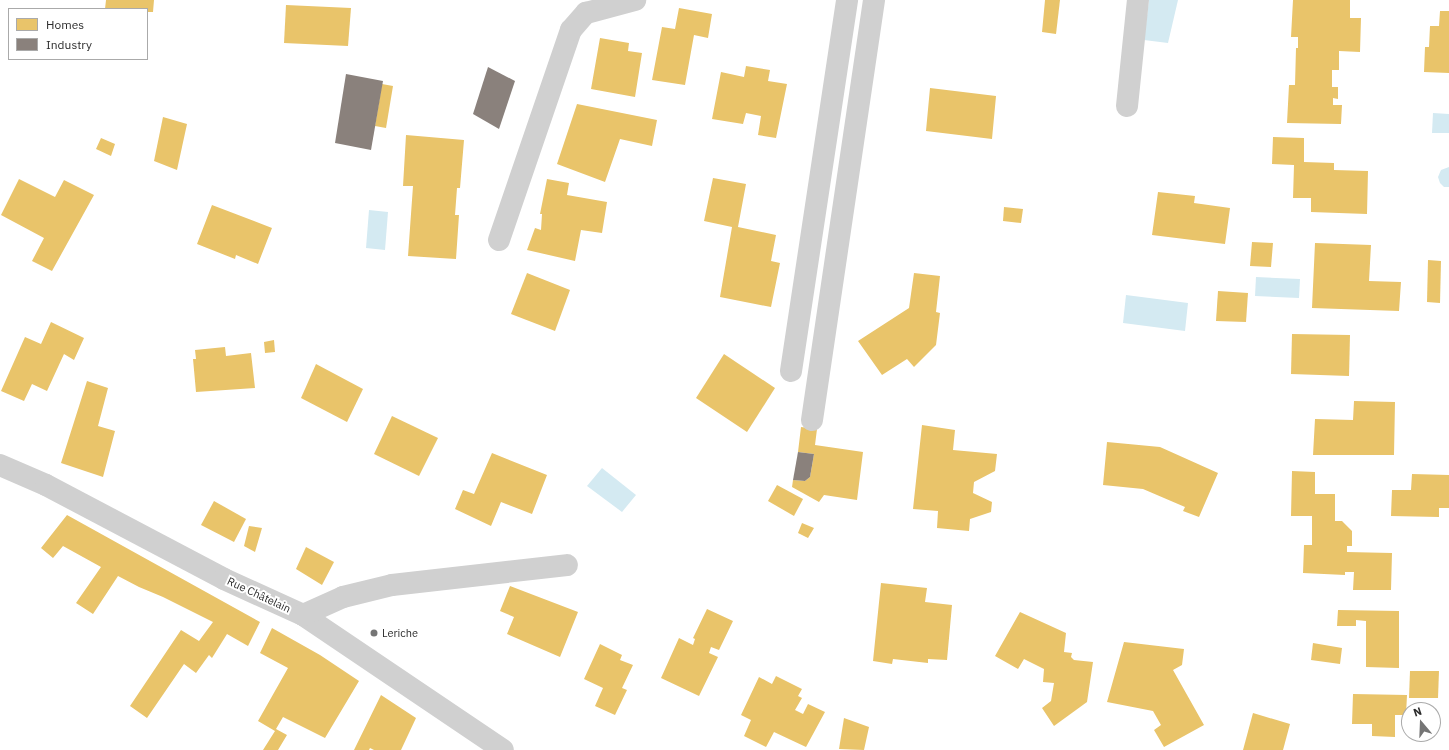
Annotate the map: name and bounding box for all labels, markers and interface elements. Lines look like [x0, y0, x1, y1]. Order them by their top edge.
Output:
legend [8, 8, 148, 60]
text: Homes [46, 17, 84, 32]
text: Industry [46, 37, 92, 52]
street label: Rue Châtelain [225, 575, 293, 615]
place label: Leriche [382, 626, 418, 640]
marker: Leriche [369, 628, 379, 638]
north arrow [1401, 702, 1441, 742]
text: N [1411, 704, 1423, 720]

